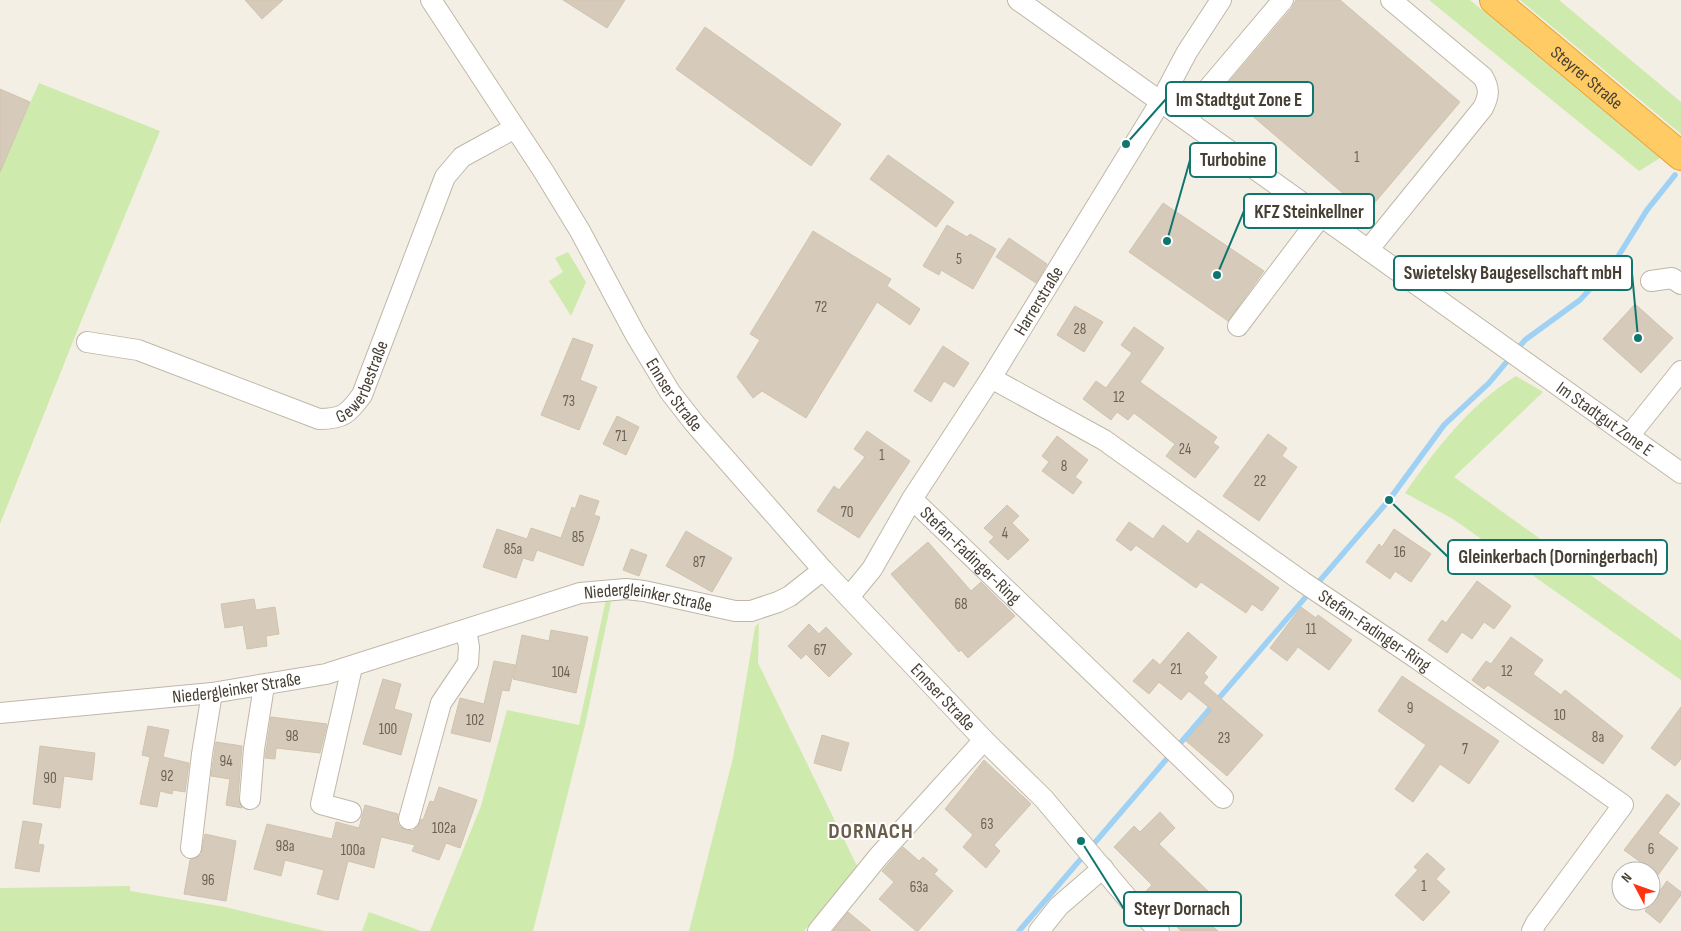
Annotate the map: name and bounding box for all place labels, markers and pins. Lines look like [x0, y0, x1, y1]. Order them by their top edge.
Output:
callout: Im Stadtgut Zone E [1166, 82, 1313, 116]
callout: Turbobine [1190, 143, 1276, 177]
callout: KFZ Steinkellner [1244, 194, 1374, 228]
callout: Swietelsky Baugesellschaft mbH [1394, 256, 1632, 290]
callout: Gleinkerbach (Dorningerbach) [1448, 540, 1667, 574]
callout: Steyr Dornach [1124, 892, 1241, 926]

